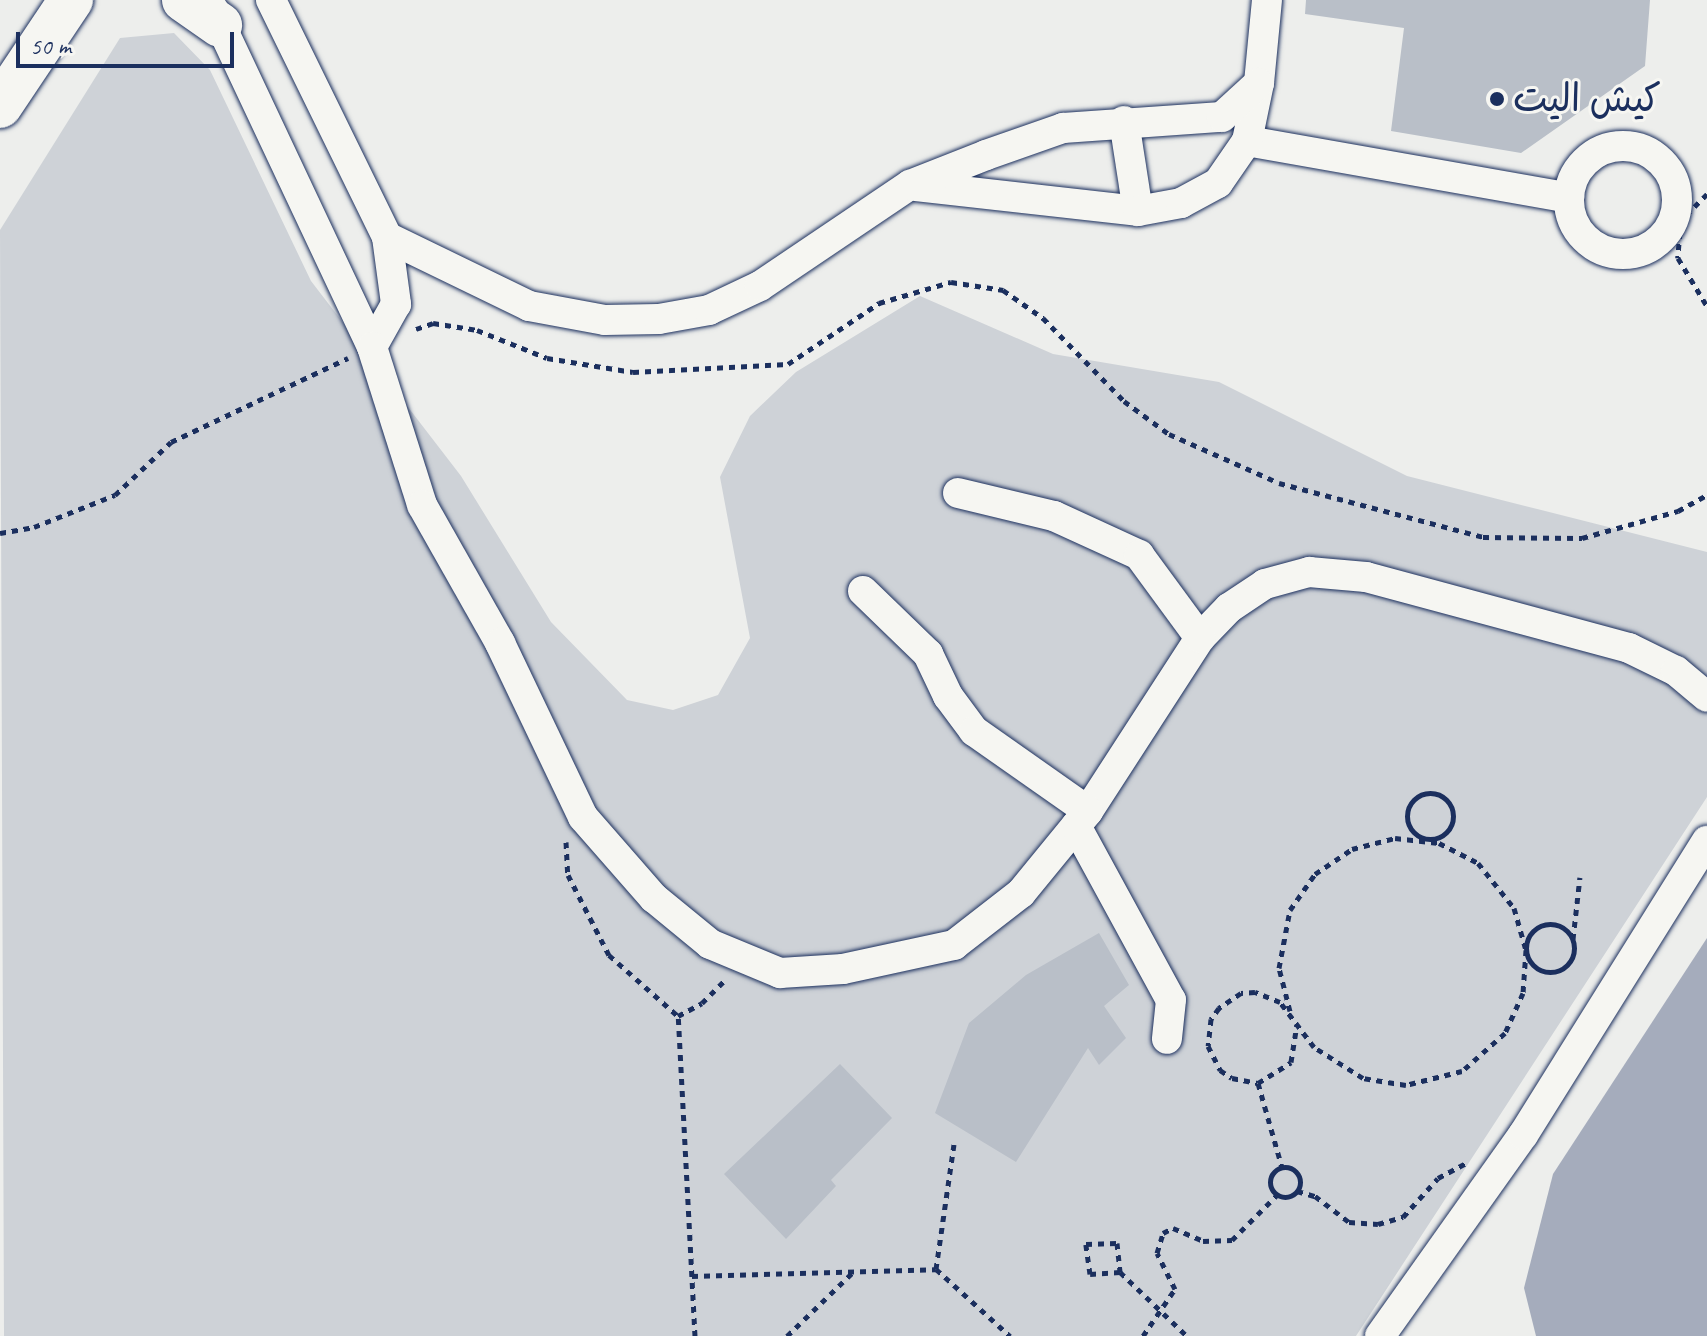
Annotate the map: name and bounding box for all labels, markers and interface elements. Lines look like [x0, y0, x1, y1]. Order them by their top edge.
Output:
scale bar [20, 16, 238, 66]
text: 50 m [30, 31, 71, 61]
place label: کیش الیت [1513, 76, 1661, 122]
marker: کیش الیت [1488, 90, 1506, 108]

